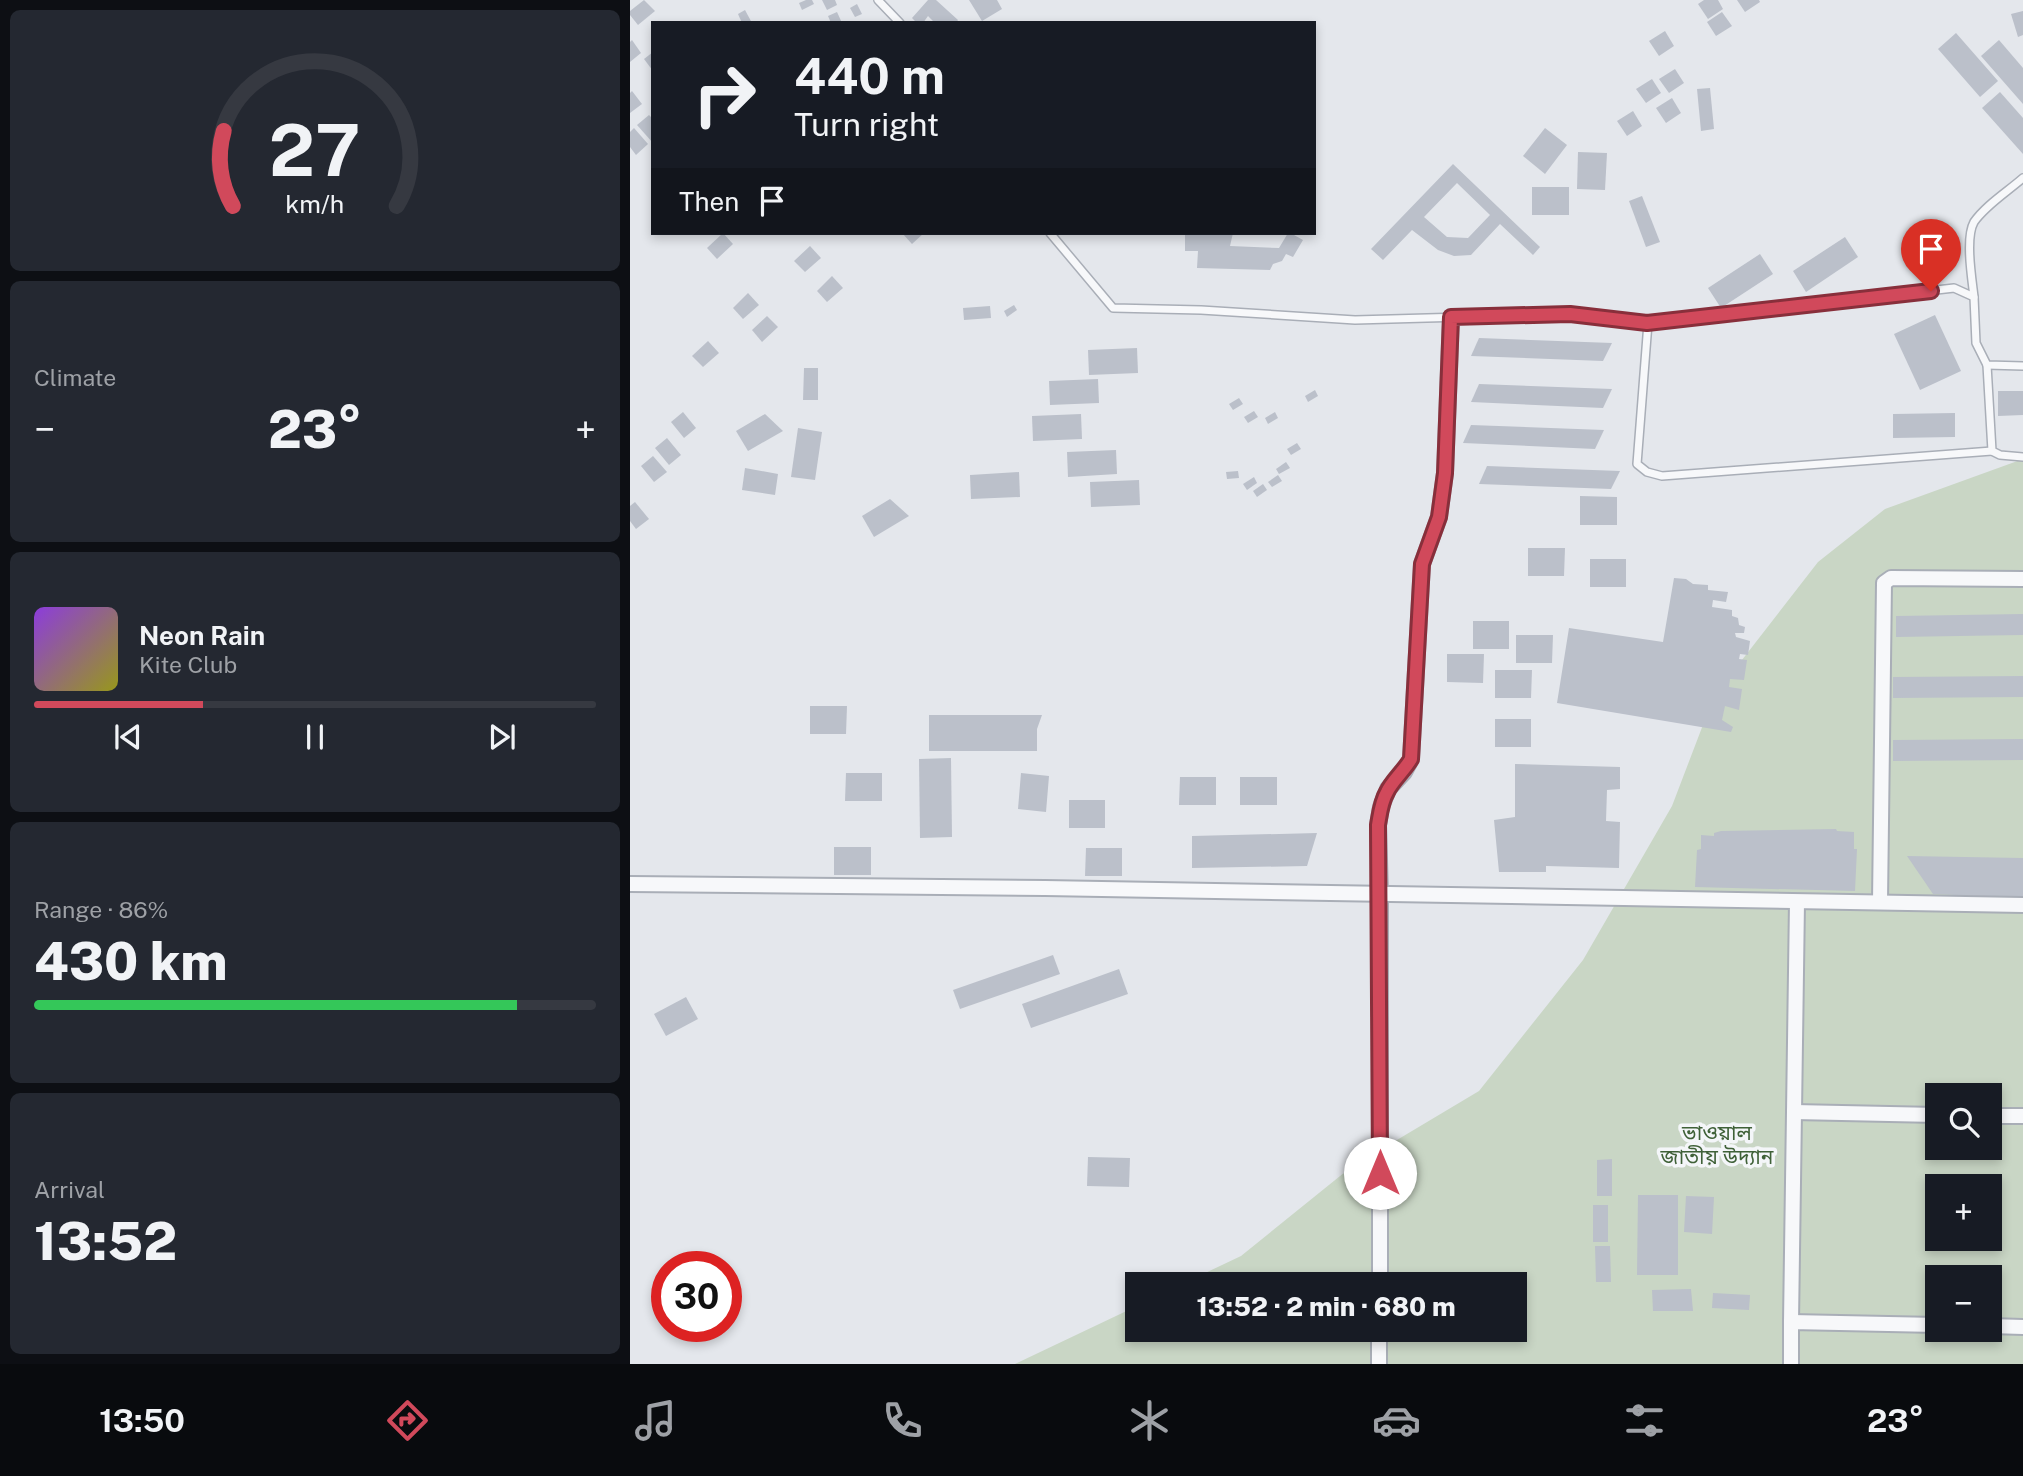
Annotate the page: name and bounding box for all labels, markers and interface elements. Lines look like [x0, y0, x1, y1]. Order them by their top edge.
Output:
text: 440 m [794, 47, 945, 105]
icon: right [679, 49, 770, 140]
text: Turn right [794, 106, 939, 143]
text: 27 [269, 108, 361, 193]
icon: arrive [753, 182, 791, 220]
text: Then [679, 186, 739, 217]
text: km/h [286, 189, 344, 219]
pin [1901, 219, 1961, 291]
icon: arrive [1912, 230, 1950, 268]
text: Climate [34, 364, 116, 391]
text: 23° [268, 399, 362, 460]
text: − [34, 407, 55, 452]
text: + [575, 407, 596, 452]
text: Neon Rain [139, 620, 265, 651]
text: Kite Club [139, 651, 237, 678]
icon: previous [109, 718, 147, 756]
icon: pause [296, 718, 334, 756]
icon: next [483, 718, 521, 756]
text: Range · 86% [34, 896, 168, 923]
text: 430 km [34, 931, 228, 992]
map controls [1925, 1083, 2002, 1342]
button: search [1925, 1083, 2002, 1160]
park label: ভাওয়াল জাতীয় উদ্যান [1660, 1120, 1774, 1169]
position arrow [1343, 1136, 1417, 1210]
button: + [1925, 1174, 2002, 1251]
text: Arrival [34, 1176, 105, 1203]
text: 13:52 [34, 1211, 177, 1272]
speed limit sign: 30 [651, 1251, 742, 1342]
button: − [1925, 1265, 2002, 1342]
text: 13:52 · 2 min · 680 m [1196, 1291, 1456, 1322]
icon: directions [383, 1396, 432, 1445]
icon: music [631, 1396, 680, 1445]
icon: phone [878, 1396, 927, 1445]
icon: climate [1125, 1396, 1174, 1445]
icon: car [1372, 1396, 1421, 1445]
icon: filters [1620, 1396, 1669, 1445]
text: 13:50 [99, 1402, 185, 1439]
text: 23° [1867, 1402, 1924, 1439]

